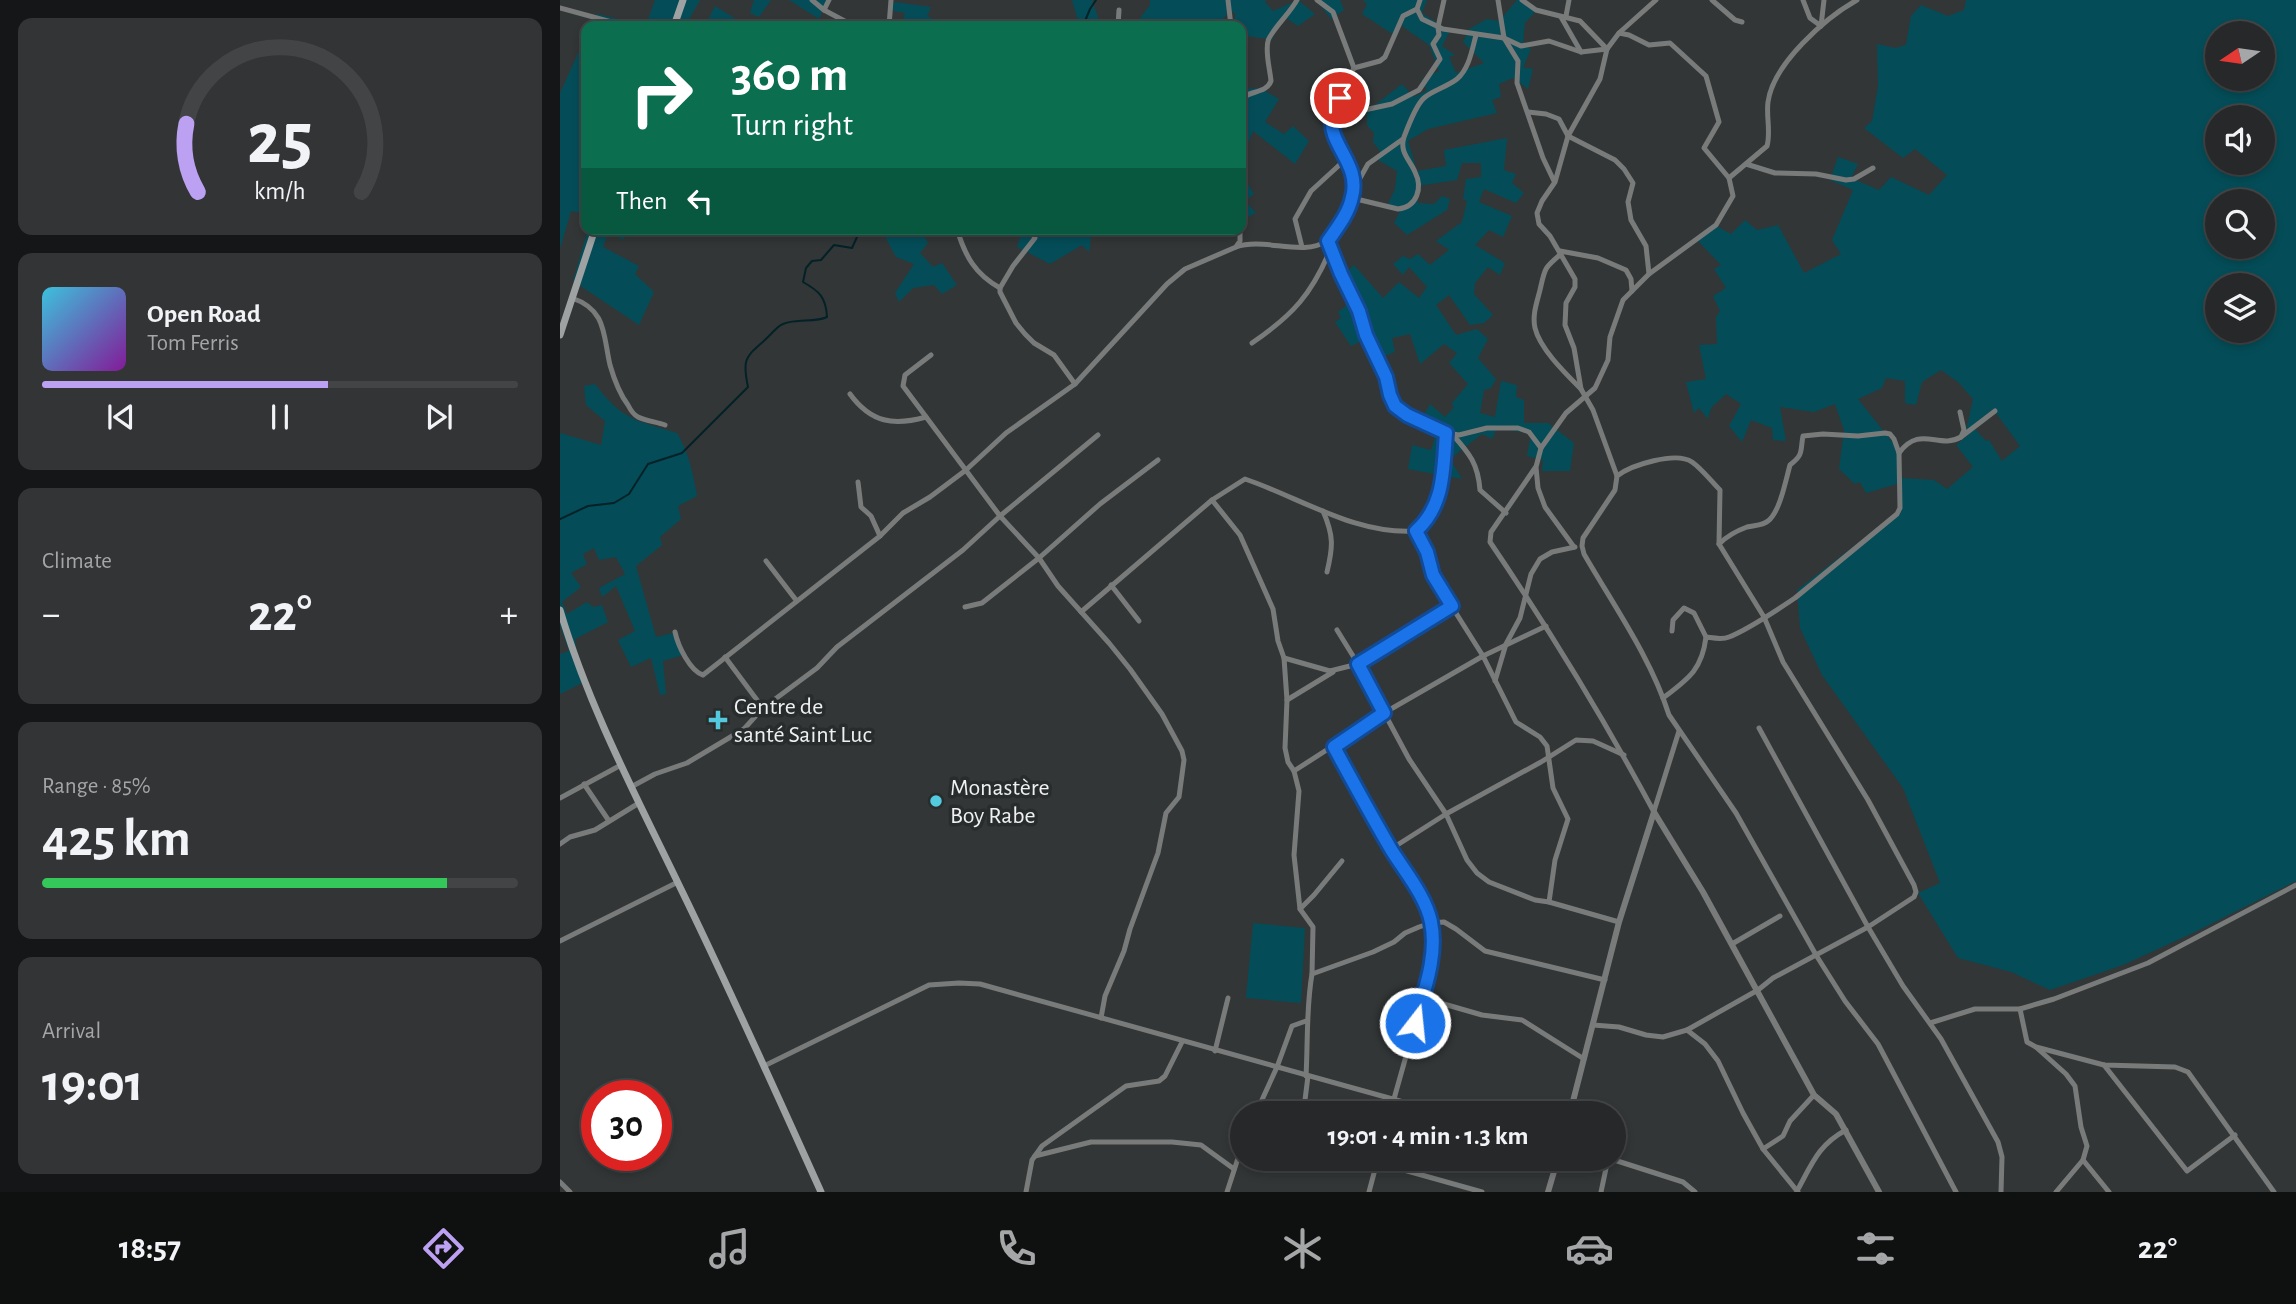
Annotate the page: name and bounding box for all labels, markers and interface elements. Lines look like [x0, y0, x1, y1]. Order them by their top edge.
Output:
north arrow [2205, 21, 2275, 91]
map controls [2205, 21, 2275, 343]
icon: right [616, 49, 707, 140]
text: 360 m [731, 51, 848, 100]
pin [1310, 68, 1370, 128]
icon: arrive [1321, 79, 1359, 117]
text: 25 [247, 105, 313, 178]
button: sound [2205, 105, 2275, 175]
text: Turn right [731, 109, 853, 141]
text: km/h [254, 179, 306, 204]
icon: left [681, 182, 719, 220]
text: Then [616, 188, 667, 214]
button: search [2205, 189, 2275, 259]
button: layers [2205, 273, 2275, 343]
text: Open Road [147, 301, 261, 327]
text: Tom Ferris [147, 332, 239, 355]
icon: previous [102, 398, 140, 436]
icon: pause [261, 398, 299, 436]
icon: next [420, 398, 458, 436]
text: Climate [42, 550, 112, 573]
text: 22° [248, 588, 312, 640]
text: − [42, 596, 60, 634]
text: + [500, 596, 518, 634]
place label: Centre de santé Saint Luc [734, 695, 872, 747]
marker: Centre de santé Saint Luc [708, 710, 728, 730]
text: Range · 85% [42, 775, 151, 798]
place label: Monastère Boy Rabe [950, 776, 1050, 828]
marker: Monastère Boy Rabe [928, 793, 944, 809]
text: 425 km [42, 813, 191, 865]
position arrow [1378, 986, 1452, 1060]
text: Arrival [42, 1020, 101, 1043]
text: 19:01 [42, 1058, 144, 1110]
speed limit sign: 30 [581, 1080, 672, 1171]
text: 19:01 · 4 min · 1.3 km [1327, 1123, 1529, 1149]
icon: directions [419, 1224, 468, 1273]
icon: music [705, 1224, 754, 1273]
icon: phone [992, 1224, 1041, 1273]
icon: climate [1278, 1224, 1327, 1273]
icon: car [1565, 1224, 1614, 1273]
icon: filters [1851, 1224, 1900, 1273]
text: 18:57 [119, 1232, 181, 1264]
text: 22° [2138, 1232, 2177, 1264]

